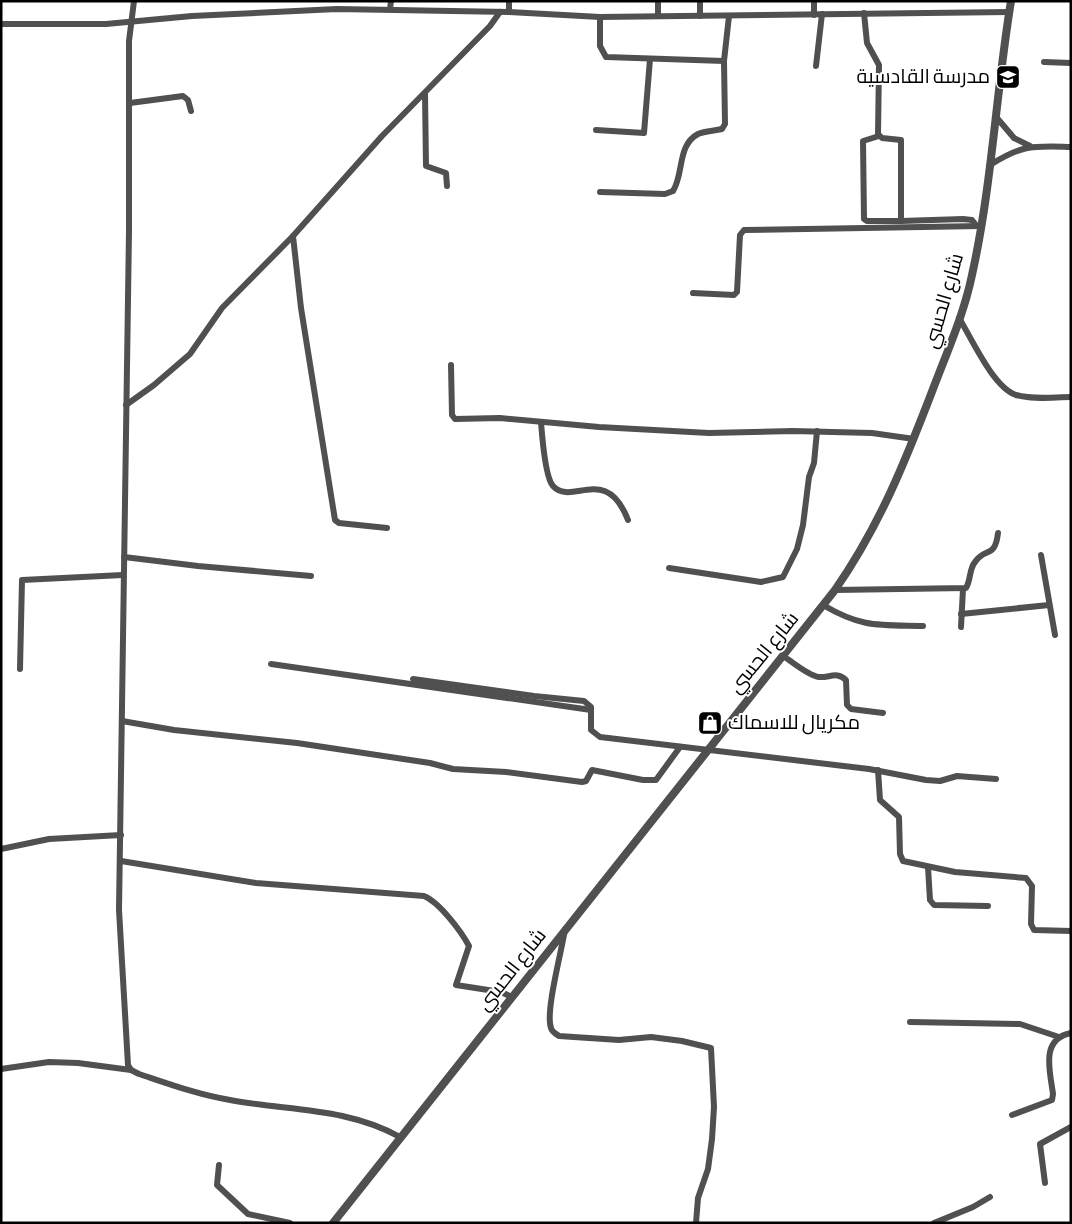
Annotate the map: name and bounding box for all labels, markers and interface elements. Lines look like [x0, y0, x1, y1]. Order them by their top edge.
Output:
school or university icon: مدرسة القادسية [995, 64, 1021, 90]
place label: مدرسة القادسية [857, 67, 990, 88]
street label: شارع الحسي [921, 251, 971, 352]
street label: شارع الحسي [725, 609, 806, 700]
shop icon: مكريال للاسماك [697, 710, 723, 736]
place label: مكريال للاسماك [728, 713, 860, 735]
street label: شارع الحسي [474, 925, 553, 1017]

